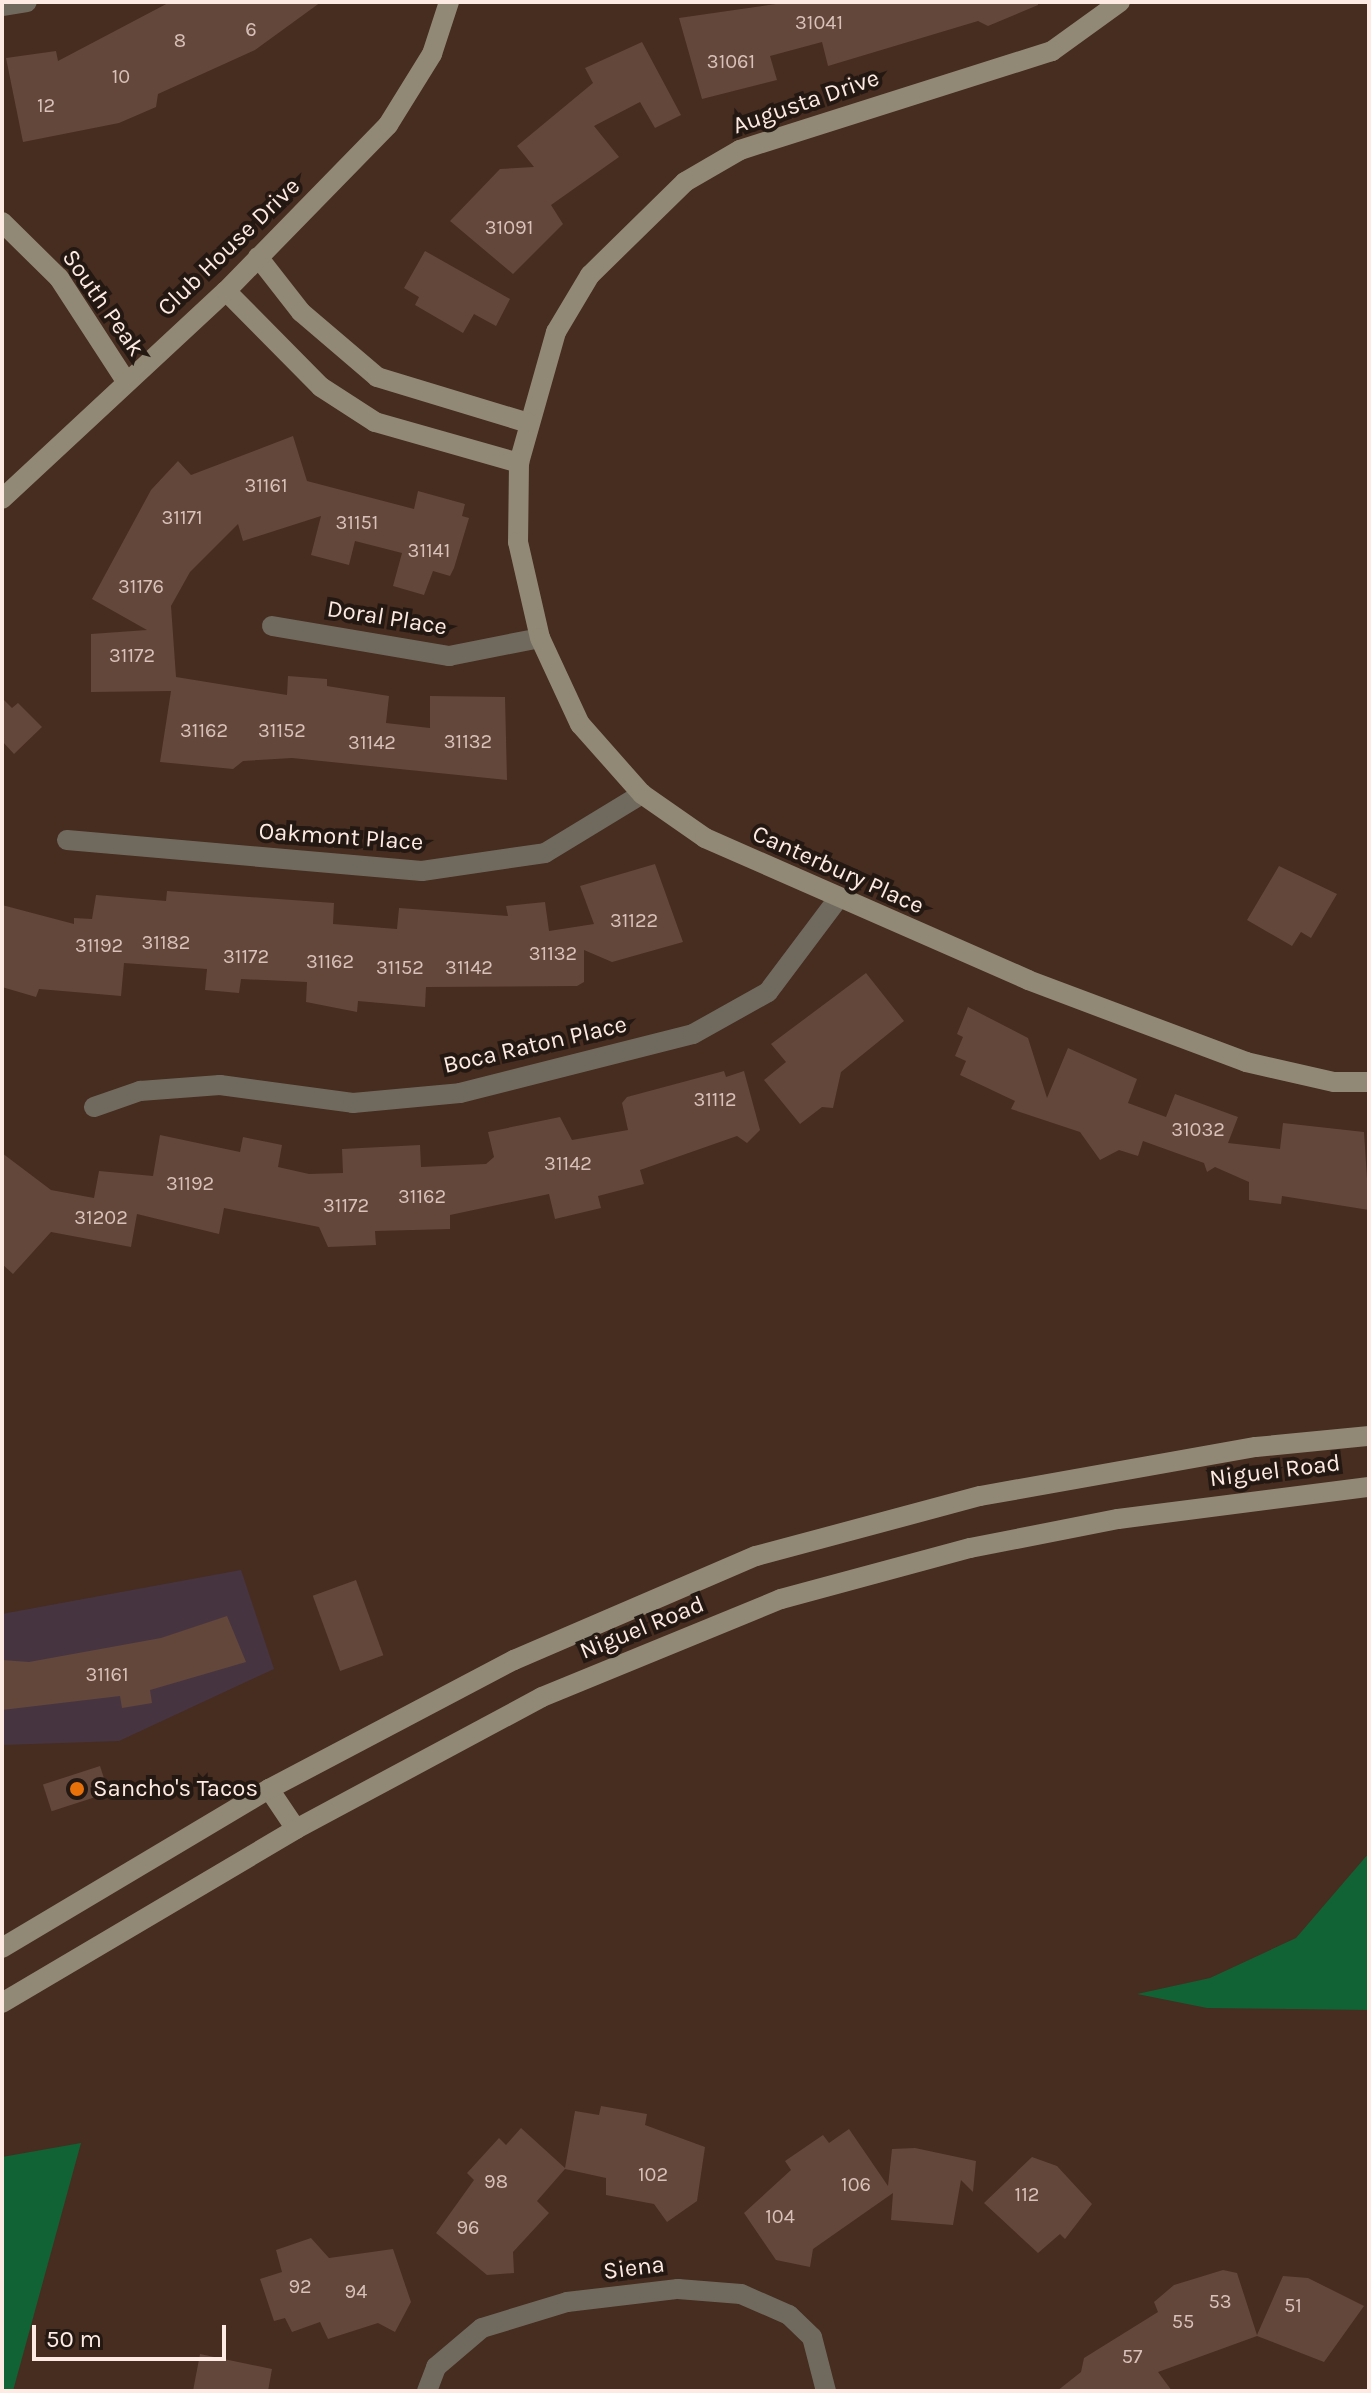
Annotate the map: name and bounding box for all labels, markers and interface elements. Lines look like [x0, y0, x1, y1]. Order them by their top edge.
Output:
house number: 31041 [795, 10, 843, 34]
house number: 6 [245, 17, 257, 41]
house number: 8 [174, 28, 186, 52]
house number: 31061 [707, 49, 755, 73]
street label: Augusta Drive [729, 63, 883, 141]
house number: 10 [112, 64, 130, 88]
house number: 12 [37, 93, 55, 117]
street label: Club House Drive [152, 172, 306, 322]
house number: 31091 [485, 215, 533, 239]
street label: South Peak [56, 244, 150, 362]
house number: 31161 [244, 473, 288, 497]
house number: 31171 [161, 505, 203, 529]
house number: 31151 [336, 510, 378, 534]
house number: 31141 [408, 538, 450, 562]
house number: 31176 [118, 574, 164, 598]
street label: Doral Place [325, 594, 449, 642]
house number: 31172 [109, 643, 155, 667]
house number: 31162 [180, 718, 228, 742]
house number: 31152 [258, 718, 306, 742]
house number: 31132 [444, 729, 492, 753]
house number: 31142 [348, 730, 396, 754]
street label: Oakmont Place [258, 817, 424, 857]
street label: Canterbury Place [748, 819, 928, 921]
house number: 31122 [610, 908, 658, 932]
house number: 31182 [142, 930, 190, 954]
house number: 31192 [75, 933, 123, 957]
house number: 31132 [529, 941, 577, 965]
house number: 31172 [223, 944, 269, 968]
house number: 31162 [306, 949, 354, 973]
house number: 31152 [376, 955, 424, 979]
house number: 31142 [445, 955, 493, 979]
street label: Boca Raton Place [440, 1010, 630, 1080]
house number: 31112 [693, 1087, 737, 1111]
house number: 31032 [1171, 1117, 1225, 1141]
house number: 31142 [544, 1151, 592, 1175]
house number: 31192 [166, 1171, 214, 1195]
house number: 31162 [398, 1184, 446, 1208]
house number: 31172 [323, 1193, 369, 1217]
house number: 31202 [74, 1205, 128, 1229]
street label: Niguel Road [1208, 1449, 1342, 1493]
street label: Niguel Road [576, 1590, 708, 1666]
house number: 31161 [85, 1662, 129, 1686]
place label: Sancho's Tacos [93, 1775, 258, 1803]
marker: Sancho's Tacos [68, 1780, 86, 1798]
house number: 102 [638, 2162, 668, 2186]
house number: 98 [484, 2169, 508, 2193]
house number: 106 [841, 2172, 871, 2196]
house number: 112 [1015, 2182, 1039, 2206]
house number: 104 [765, 2204, 795, 2228]
house number: 96 [456, 2215, 480, 2239]
street label: Siena [602, 2250, 666, 2286]
house number: 92 [288, 2274, 312, 2298]
house number: 94 [345, 2279, 367, 2303]
house number: 53 [1208, 2289, 1232, 2313]
house number: 51 [1284, 2293, 1302, 2317]
scale bar [36, 2309, 230, 2359]
house number: 55 [1172, 2309, 1194, 2333]
text: 50 m [46, 2325, 102, 2353]
house number: 57 [1122, 2344, 1142, 2368]

